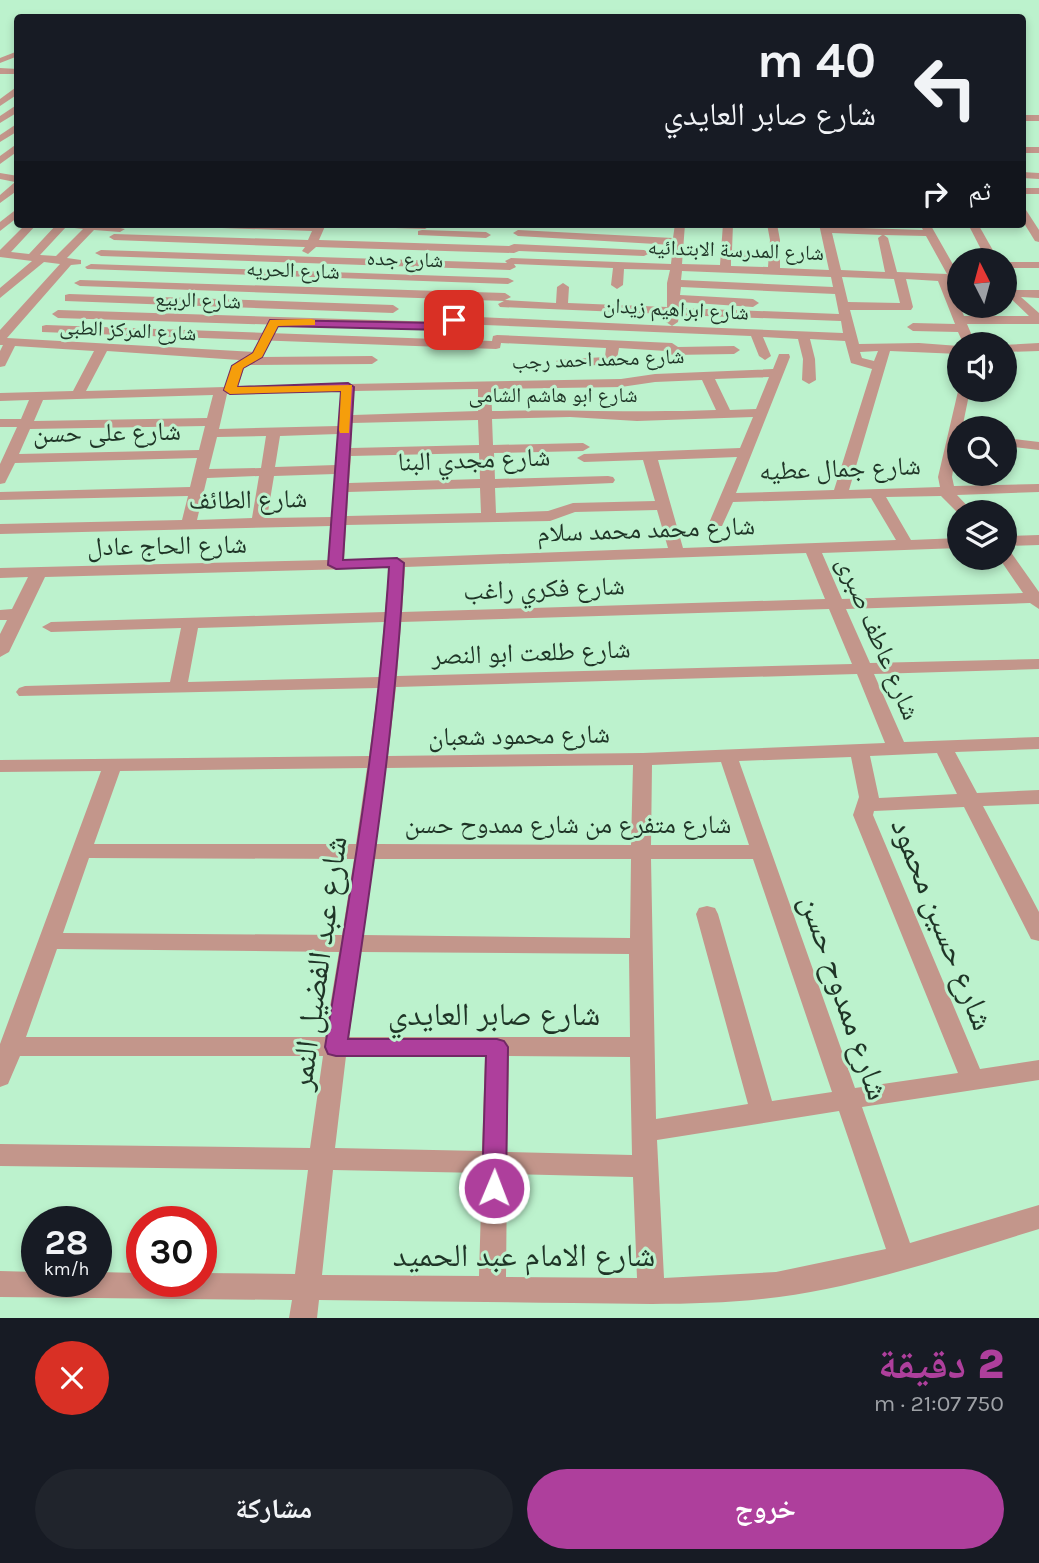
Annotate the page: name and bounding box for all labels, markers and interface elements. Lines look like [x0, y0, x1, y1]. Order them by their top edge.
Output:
text: 40 m [757, 32, 876, 89]
icon: left [900, 42, 991, 133]
text: شارع صابر العايدي [663, 96, 876, 133]
icon: right [916, 175, 954, 213]
text: ثم [968, 176, 991, 207]
street label: شارع المدرسة الابتدائيه [647, 235, 825, 266]
street label: شارع جده [366, 246, 444, 273]
north arrow [947, 248, 1017, 318]
map controls [947, 248, 1017, 570]
street label: شارع الحريه [246, 256, 340, 285]
street label: شارع الربيع [154, 287, 241, 314]
pin [424, 290, 484, 350]
street label: شارع ابراهيم زيدان [602, 293, 750, 327]
icon: arrive [435, 301, 473, 339]
street label: شارع المركز الطبى [59, 314, 197, 347]
button: sound [947, 332, 1017, 402]
street label: شارع محمد احمد رجب [511, 344, 685, 375]
street label: شارع ابو هاشم الشامى [468, 383, 638, 409]
street label: شارع على حسن [33, 416, 181, 449]
button: search [947, 416, 1017, 486]
street label: شارع مجدي البنا [397, 441, 551, 482]
street label: شارع جمال عطيه [759, 450, 921, 487]
street label: شارع الطائف [188, 483, 308, 516]
button: layers [947, 500, 1017, 570]
street label: شارع محمد محمد سلام [536, 510, 756, 551]
street label: شارع الحاج عادل [87, 529, 247, 562]
street label: شارع عاطف صبرى [830, 552, 927, 725]
street label: شارع فكري راغب [463, 570, 626, 611]
street label: شارع طلعت ابو النصر [430, 634, 631, 671]
street label: شارع محمود شعبان [428, 718, 610, 753]
street label: شارع متفرع من شارع ممدوح حسن [405, 809, 731, 840]
street label: شارع حسين محمود [882, 813, 1002, 1036]
street label: شارع عبد الفضيل النمر [282, 834, 356, 1094]
street label: شارع ممدوح حسن [791, 890, 897, 1105]
street label: شارع صابر العايدي [388, 996, 600, 1039]
position arrow [457, 1151, 531, 1225]
speed limit sign: 30 [126, 1206, 217, 1297]
text: 28 [45, 1222, 88, 1263]
street label: شارع الامام عبد الحميد [393, 1237, 655, 1276]
text: km/h [44, 1258, 89, 1280]
text: 2 دقيقة [878, 1339, 1004, 1389]
button: close [35, 1341, 109, 1415]
text: 750 m · 21:07 [874, 1390, 1004, 1417]
button: مشاركة [35, 1469, 513, 1549]
button: خروج [527, 1469, 1004, 1549]

